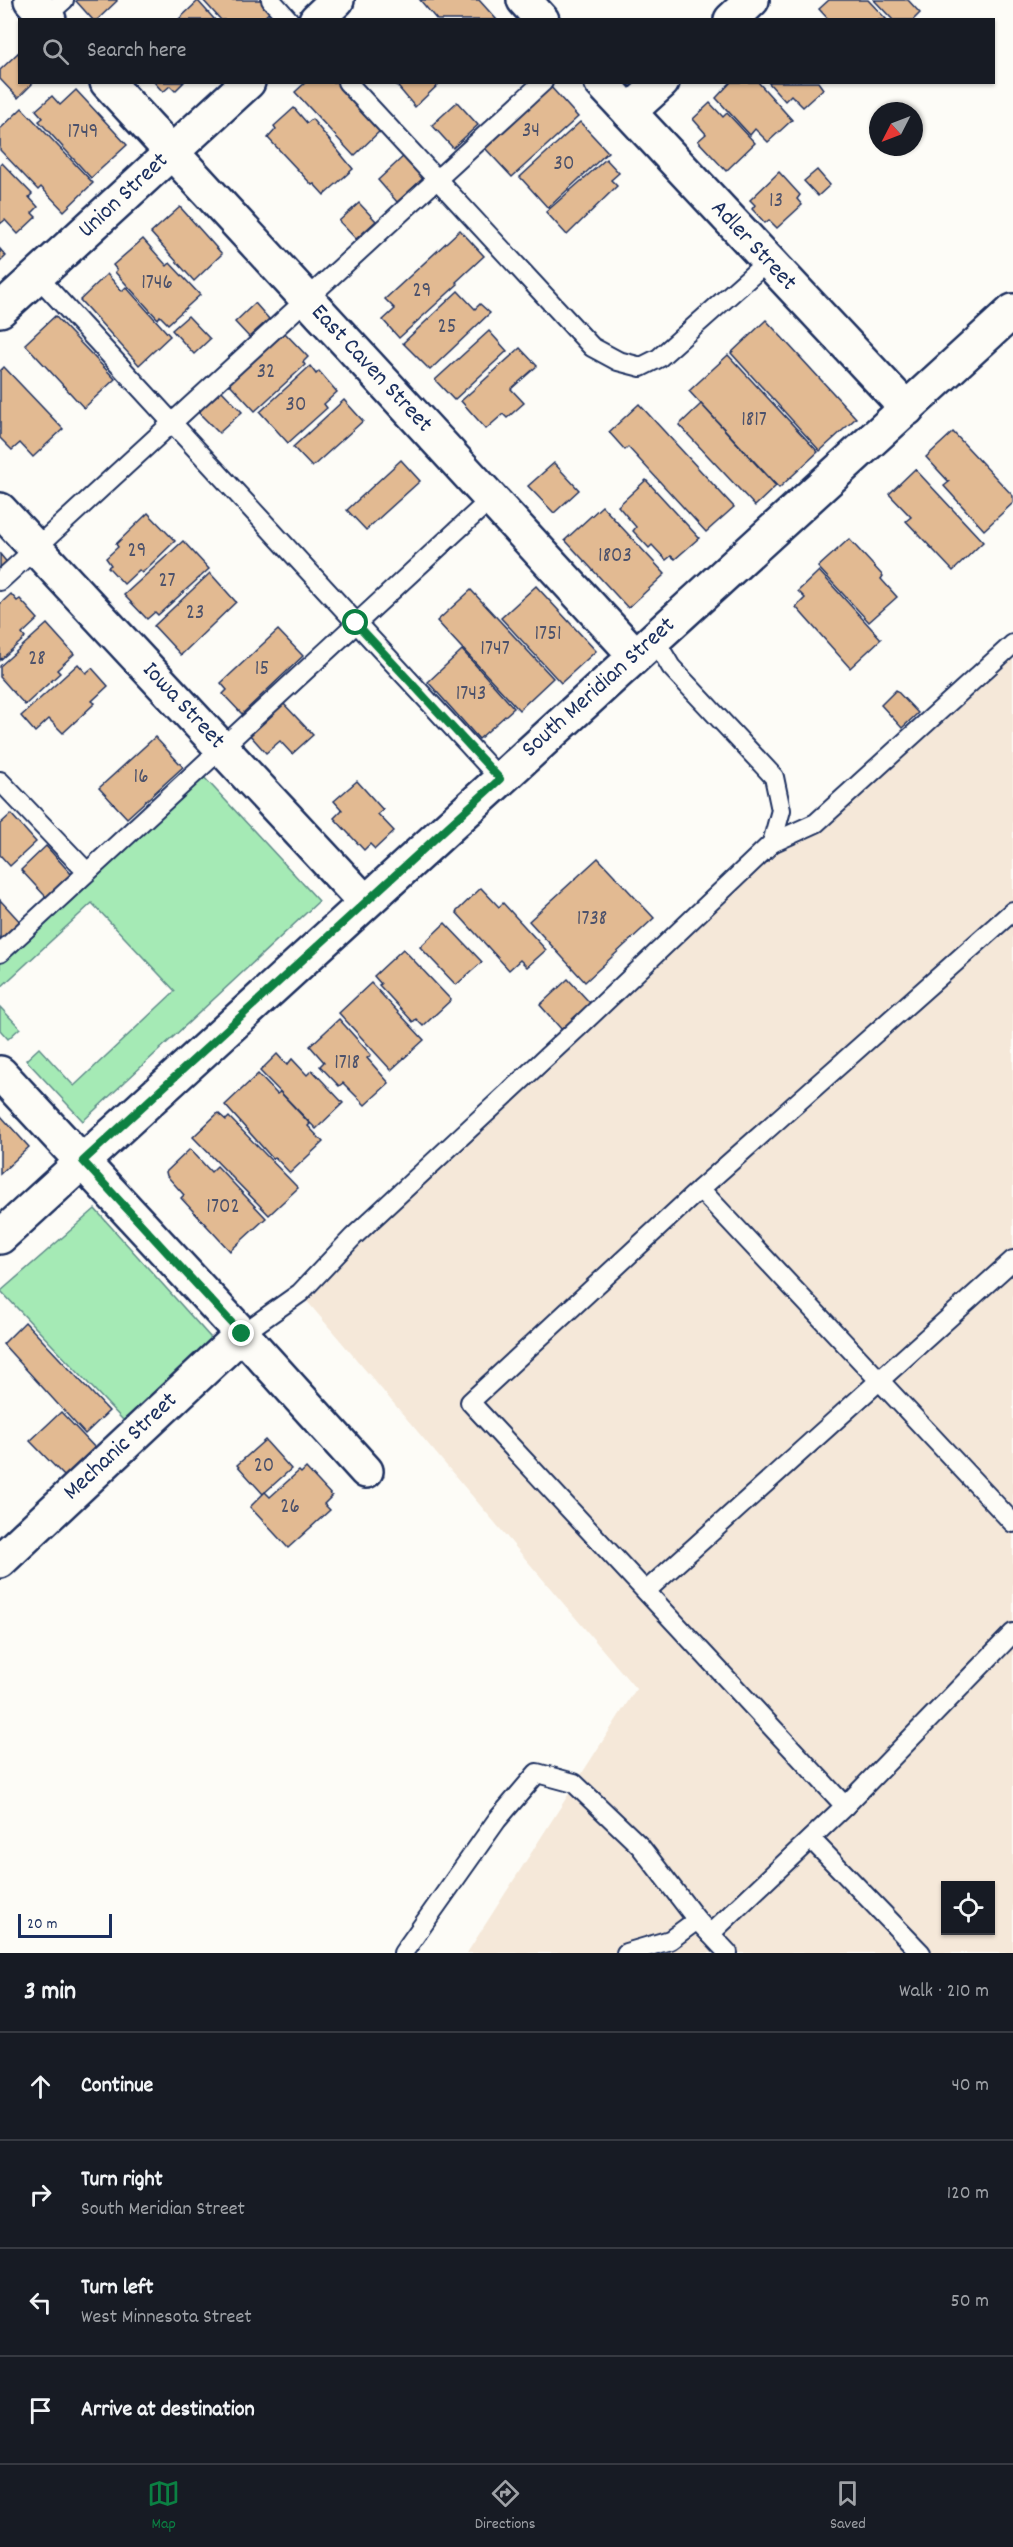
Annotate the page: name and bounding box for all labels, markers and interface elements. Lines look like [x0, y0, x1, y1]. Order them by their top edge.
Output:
search box [18, 18, 995, 84]
icon: search [39, 35, 72, 68]
text: Search here [87, 36, 186, 67]
north arrow [869, 102, 923, 156]
house number: 34 [522, 117, 540, 147]
house number: 1749 [68, 118, 98, 148]
street label: Union Street [71, 145, 177, 247]
house number: 30 [554, 150, 574, 180]
house number: 13 [769, 187, 783, 217]
street label: Adler Street [702, 193, 804, 299]
house number: 1746 [141, 269, 173, 299]
house number: 29 [413, 277, 431, 307]
street label: East Caven Street [302, 297, 440, 441]
house number: 25 [438, 313, 456, 343]
house number: 32 [257, 358, 275, 388]
house number: 30 [286, 391, 306, 421]
house number: 1817 [741, 406, 767, 436]
house number: 29 [128, 537, 146, 567]
house number: 1803 [598, 542, 632, 572]
house number: 27 [158, 567, 176, 597]
house number: 23 [186, 599, 204, 629]
route start [342, 609, 368, 635]
street label: South Meridian Street [515, 609, 684, 766]
house number: 1751 [535, 620, 561, 650]
house number: 1747 [480, 635, 510, 665]
house number: 28 [28, 645, 46, 675]
street label: Iowa Street [134, 655, 233, 757]
house number: 15 [255, 655, 269, 685]
house number: 1743 [456, 680, 486, 710]
house number: 16 [134, 763, 148, 793]
house number: 1738 [577, 905, 607, 935]
house number: 1718 [334, 1049, 360, 1079]
house number: 1702 [206, 1193, 240, 1223]
route end [228, 1320, 254, 1346]
street label: Mechanic Street [56, 1385, 186, 1509]
house number: 20 [254, 1452, 274, 1482]
house number: 26 [280, 1493, 300, 1523]
map controls [941, 1881, 995, 1935]
button: locate [941, 1881, 995, 1935]
scale bar [18, 1911, 112, 1938]
text: 20 m [27, 1913, 57, 1936]
text: 3 min [24, 1974, 76, 2011]
text: Walk · 210 m [899, 1978, 989, 2006]
icon: ahead [24, 2070, 57, 2103]
text: Continue [81, 2071, 153, 2102]
text: 40 m [951, 2072, 989, 2100]
text: Turn right [81, 2165, 163, 2196]
icon: right [24, 2178, 57, 2211]
text: 120 m [947, 2180, 989, 2208]
text: South Meridian Street [81, 2196, 245, 2224]
text: Turn left [81, 2273, 153, 2304]
icon: left [24, 2286, 57, 2319]
text: 50 m [951, 2288, 989, 2316]
text: West Minnesota Street [81, 2304, 252, 2332]
icon: arrive [24, 2394, 57, 2427]
text: Arrive at destination [81, 2395, 255, 2426]
tab: Map [147, 2477, 180, 2536]
tab: Directions [475, 2477, 535, 2536]
tab: Saved [830, 2477, 866, 2536]

